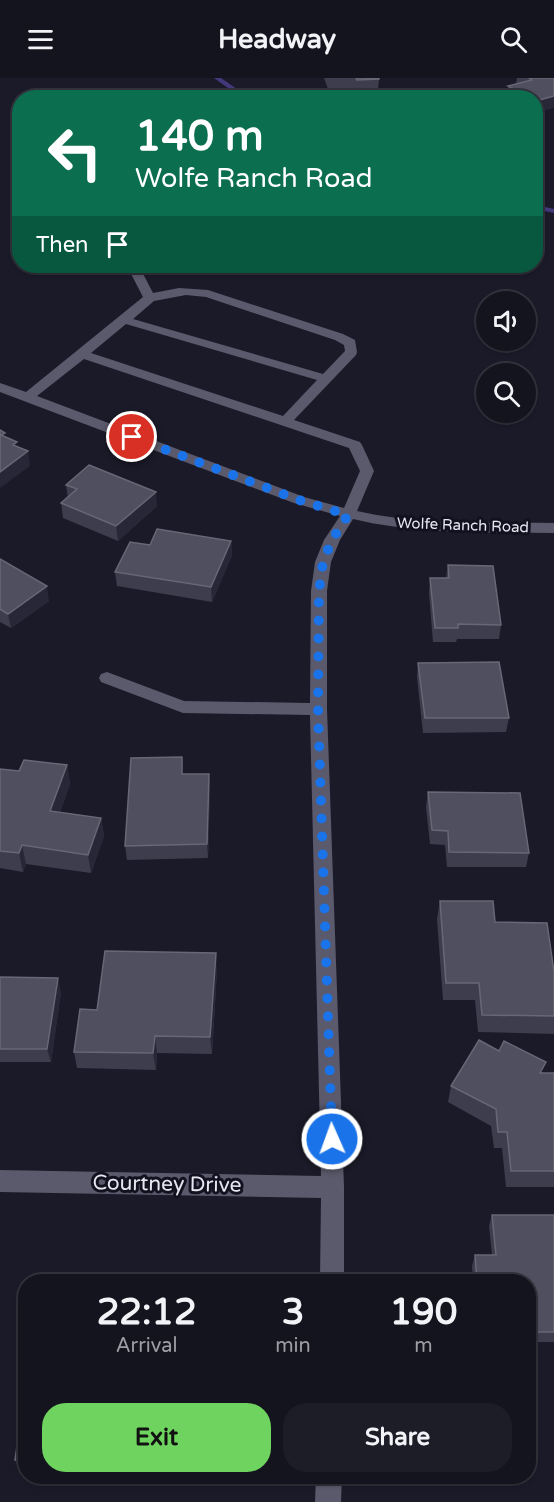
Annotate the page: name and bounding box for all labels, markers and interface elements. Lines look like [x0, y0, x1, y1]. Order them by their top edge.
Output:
icon: menu [24, 23, 57, 56]
text: Headway [218, 23, 336, 56]
icon: search [497, 23, 530, 56]
text: 140 m [135, 111, 264, 162]
icon: left [36, 114, 114, 192]
text: Wolfe Ranch Road [135, 162, 373, 195]
icon: arrive [101, 228, 134, 261]
text: Then [36, 232, 89, 258]
map controls [476, 291, 536, 423]
button: sound [476, 291, 536, 351]
button: search [476, 363, 536, 423]
pin [106, 411, 157, 462]
icon: arrive [115, 420, 148, 453]
street label: Wolfe Ranch Road [397, 514, 529, 536]
position arrow [300, 1107, 364, 1171]
street label: Courtney Drive [92, 1170, 242, 1198]
text: 22:12 [97, 1291, 197, 1334]
text: 3 [282, 1291, 304, 1334]
text: 190 [389, 1291, 457, 1334]
text: Arrival [116, 1334, 178, 1358]
text: min [275, 1334, 311, 1358]
text: m [414, 1334, 433, 1358]
button: Exit [42, 1403, 271, 1472]
button: Share [283, 1403, 512, 1472]

